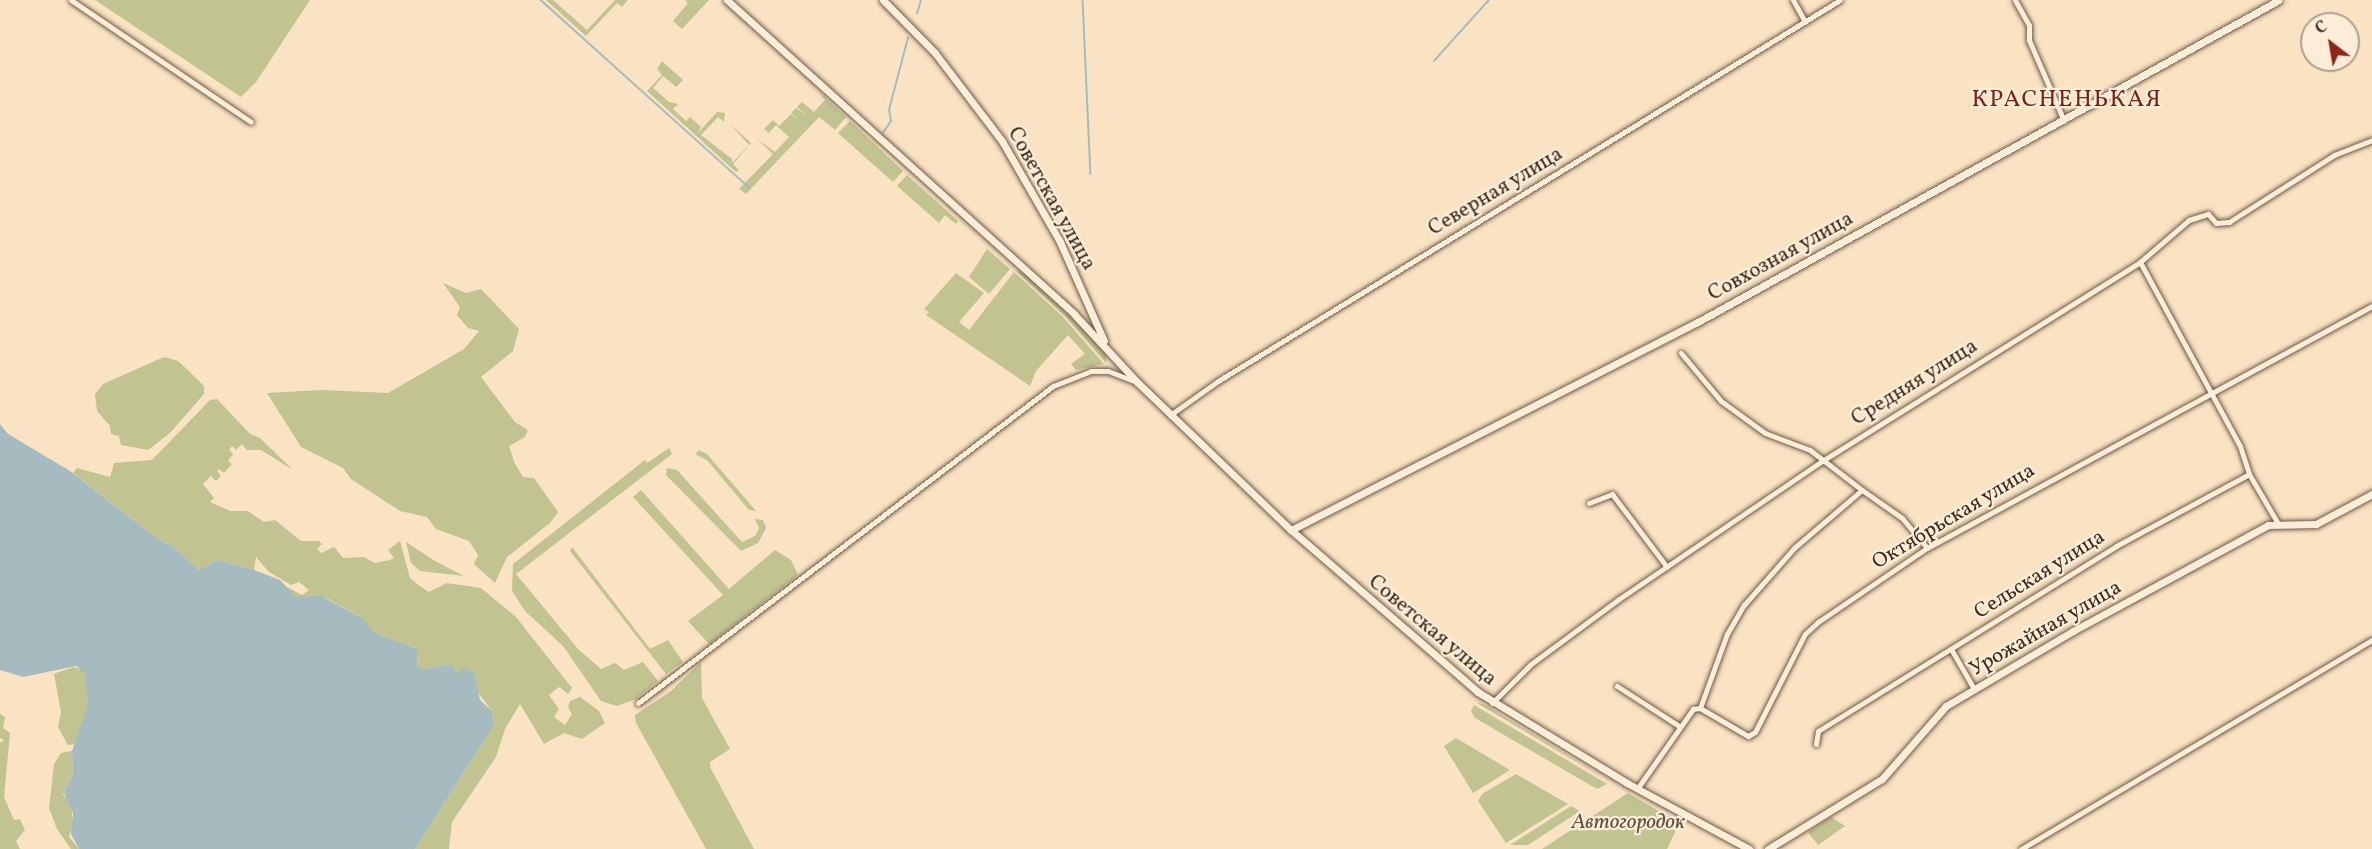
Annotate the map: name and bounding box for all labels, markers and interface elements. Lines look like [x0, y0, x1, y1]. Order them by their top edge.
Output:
north arrow [2300, 12, 2360, 72]
text: С [2312, 16, 2332, 40]
district label: КРАСНЕНЬКАЯ [1971, 87, 2163, 115]
street label: Советская улица [1001, 123, 1101, 275]
street label: Северная улица [1424, 142, 1568, 242]
street label: Совхозная улица [1704, 207, 1858, 307]
street label: Средняя улица [1847, 334, 1983, 432]
street label: Октябрьская улица [1868, 458, 2040, 576]
street label: Сельская улица [1970, 525, 2110, 625]
street label: Советская улица [1362, 570, 1502, 692]
street label: Урожайная улица [1965, 575, 2127, 683]
park label: Автогородок [1571, 810, 1685, 836]

